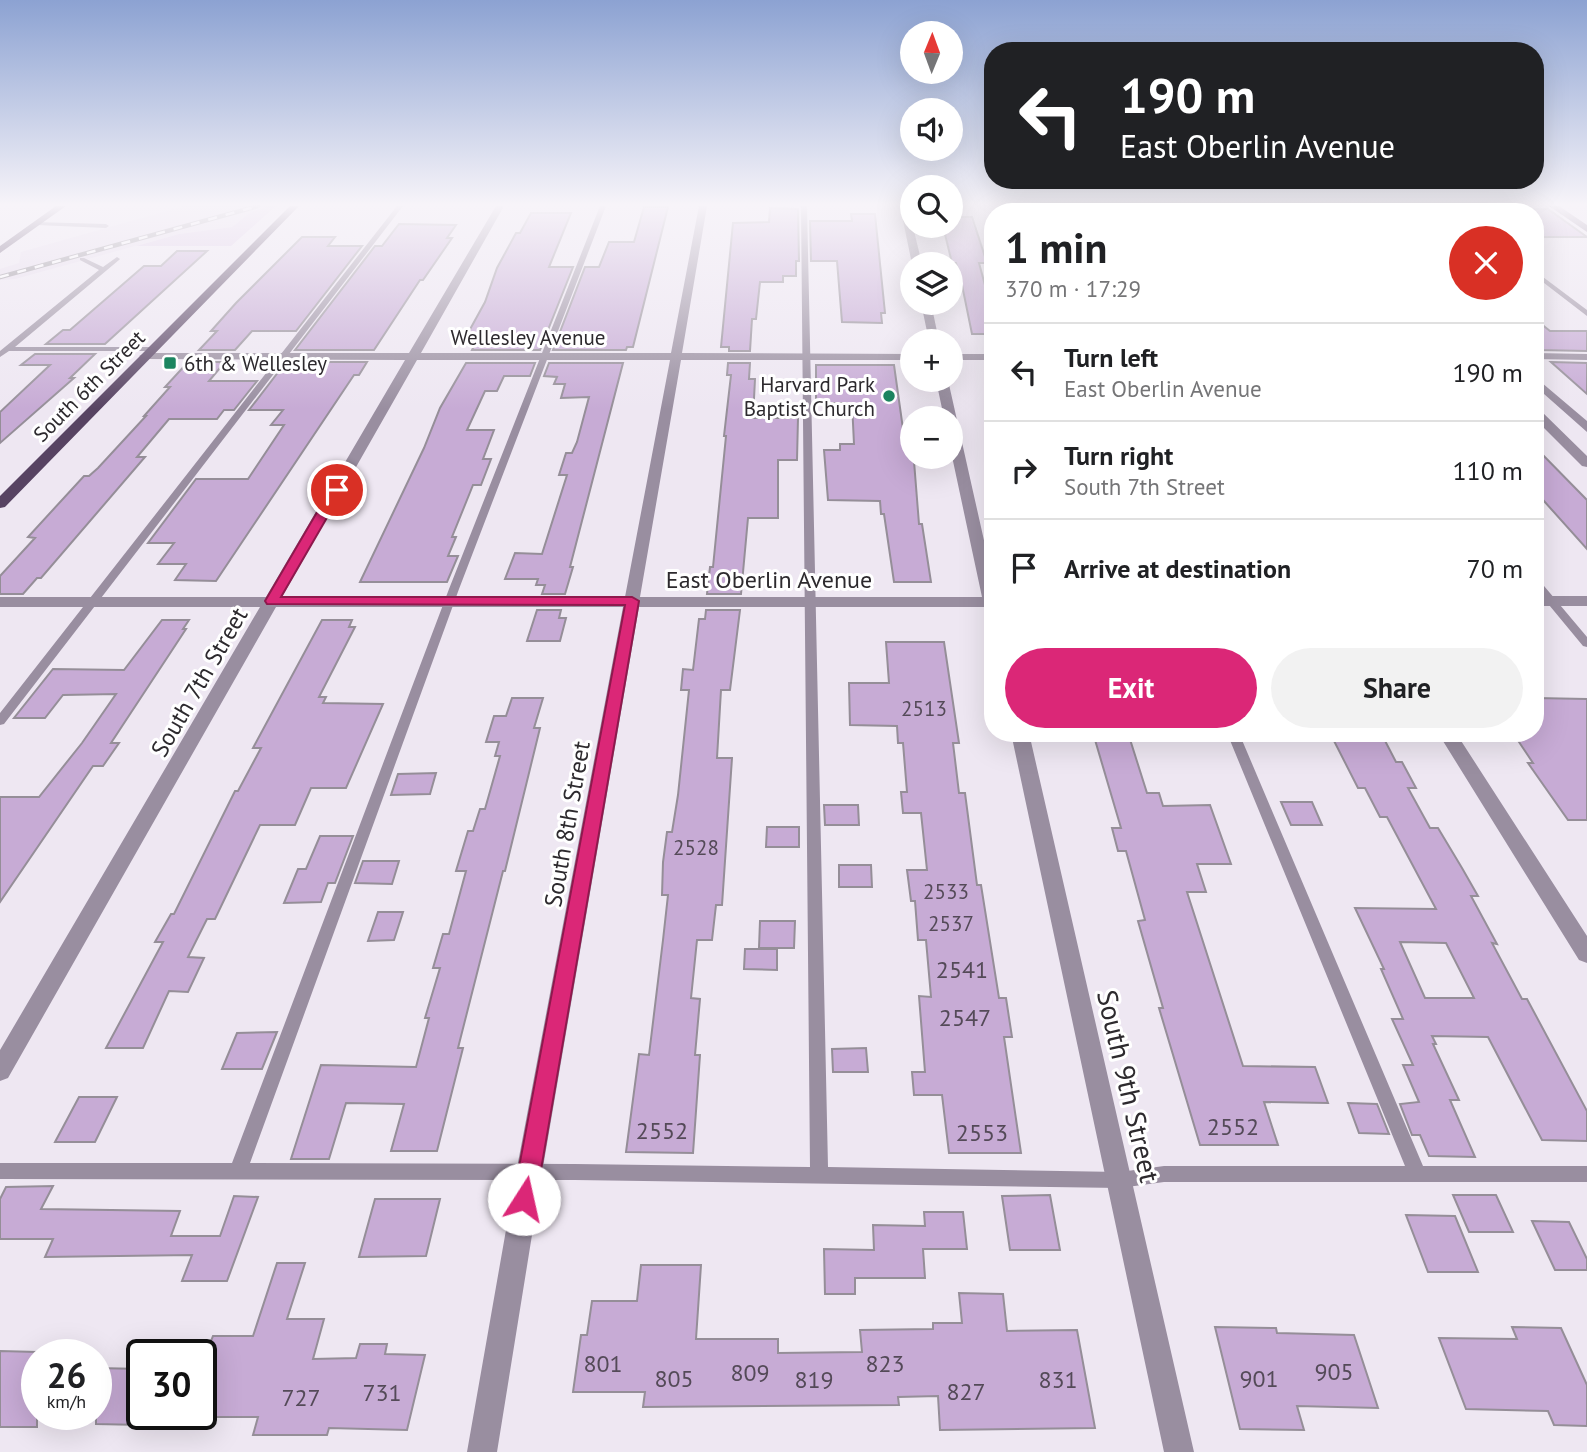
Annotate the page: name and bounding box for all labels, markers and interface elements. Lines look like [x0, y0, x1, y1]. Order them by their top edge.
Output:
north arrow [900, 21, 962, 84]
map controls [900, 21, 963, 469]
text: 190 m [1120, 63, 1255, 127]
icon: left [1005, 70, 1096, 161]
button: sound [900, 98, 963, 161]
text: East Oberlin Avenue [1120, 125, 1395, 167]
button: search [900, 175, 963, 238]
text: 1 min [1005, 220, 1107, 275]
button: close [1449, 226, 1523, 300]
button: layers [900, 252, 963, 315]
text: 370 m · 17:29 [1005, 274, 1141, 303]
street label: South 6th Street [27, 324, 151, 448]
street label: Wellesley Avenue [451, 324, 605, 351]
button: + [900, 329, 963, 392]
text: Turn left [1064, 341, 1158, 374]
place label: 6th & Wellesley [184, 350, 327, 377]
icon: left [1005, 353, 1043, 391]
marker: 6th & Wellesley [162, 355, 178, 371]
text: 190 m [1452, 356, 1523, 389]
place label: Harvard Park Baptist Church [744, 371, 875, 422]
text: East Oberlin Avenue [1064, 374, 1262, 403]
marker: Harvard Park Baptist Church [881, 388, 897, 404]
button: − [900, 406, 963, 469]
text: Turn right [1064, 439, 1173, 472]
icon: right [1005, 451, 1043, 489]
text: 110 m [1452, 454, 1523, 487]
pin [307, 460, 367, 520]
icon: arrive [318, 471, 356, 509]
text: South 7th Street [1064, 472, 1225, 501]
icon: arrive [1005, 549, 1043, 587]
text: Arrive at destination [1064, 552, 1291, 585]
text: 70 m [1467, 552, 1523, 585]
street label: East Oberlin Avenue [666, 564, 872, 595]
street label: South 7th Street [144, 602, 254, 762]
button: Exit [1005, 648, 1257, 728]
button: Share [1271, 648, 1523, 728]
house number: 2513 [901, 695, 947, 722]
street label: South 8th Street [537, 738, 597, 910]
house number: 2528 [673, 834, 719, 861]
house number: 2533 [923, 878, 969, 905]
house number: 2537 [928, 910, 974, 937]
house number: 2541 [936, 954, 988, 985]
street label: South 9th Street [1089, 986, 1169, 1186]
house number: 2547 [939, 1002, 991, 1033]
house number: 2552 [1207, 1111, 1259, 1142]
house number: 2552 [636, 1115, 688, 1146]
house number: 2553 [956, 1117, 1008, 1148]
position arrow [487, 1162, 561, 1236]
speed limit sign: 30 [126, 1339, 217, 1430]
house number: 801 [583, 1348, 623, 1379]
house number: 823 [865, 1348, 905, 1379]
text: 26 [47, 1352, 86, 1398]
house number: 905 [1314, 1356, 1354, 1387]
house number: 809 [730, 1357, 770, 1388]
house number: 805 [654, 1363, 694, 1394]
house number: 901 [1239, 1363, 1279, 1394]
house number: 819 [794, 1364, 834, 1395]
house number: 831 [1038, 1364, 1078, 1395]
house number: 827 [946, 1376, 986, 1407]
house number: 731 [362, 1377, 402, 1408]
house number: 727 [281, 1382, 321, 1413]
text: km/h [47, 1390, 86, 1413]

